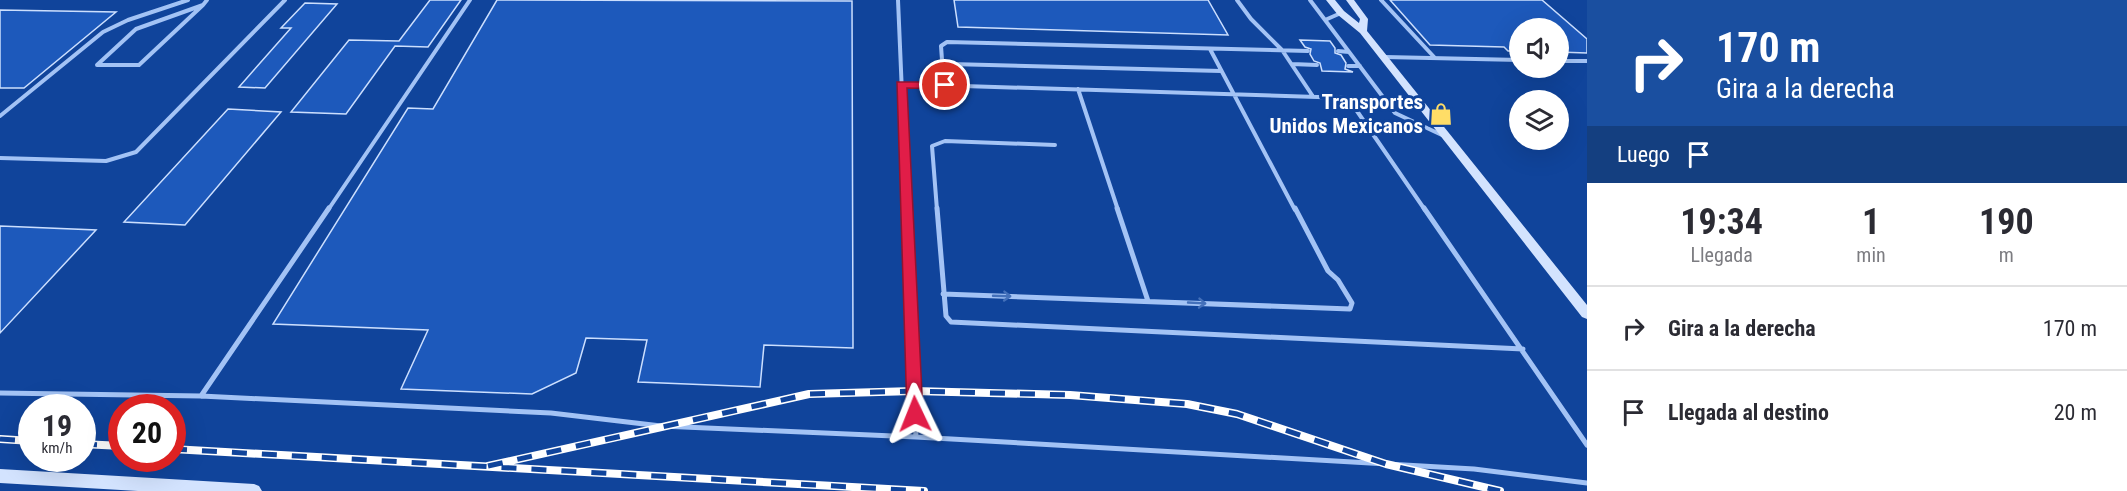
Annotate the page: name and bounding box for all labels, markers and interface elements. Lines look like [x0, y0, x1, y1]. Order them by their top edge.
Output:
map controls [1509, 18, 1569, 150]
button: sound [1509, 18, 1569, 78]
text: 170 m [1716, 23, 1821, 72]
icon: right [1617, 24, 1695, 102]
pin [919, 59, 970, 110]
icon: arrive [928, 68, 961, 101]
text: Gira a la derecha [1716, 73, 1895, 105]
place label: Transportes Unidos Mexicanos [1270, 90, 1423, 138]
button: layers [1509, 90, 1569, 150]
shop icon: Transportes Unidos Mexicanos [1428, 101, 1454, 127]
icon: arrive [1682, 138, 1715, 171]
text: Luego [1617, 142, 1670, 167]
text: 19:34 [1680, 201, 1763, 243]
text: 1 [1862, 201, 1880, 243]
text: 190 [1979, 201, 2034, 243]
text: Llegada [1690, 243, 1753, 267]
text: min [1856, 243, 1886, 267]
text: m [1999, 243, 2014, 267]
one-way arrow [991, 290, 1011, 302]
one-way arrow [1186, 297, 1206, 308]
icon: right [1617, 312, 1650, 345]
text: Gira a la derecha [1668, 316, 1816, 341]
text: 170 m [2043, 316, 2097, 341]
position arrow [883, 382, 947, 446]
speed limit sign: 20 [108, 394, 186, 472]
icon: arrive [1617, 396, 1650, 429]
text: Llegada al destino [1668, 400, 1829, 425]
text: 20 m [2054, 400, 2097, 425]
text: 19 [42, 408, 72, 443]
text: km/h [42, 439, 72, 457]

